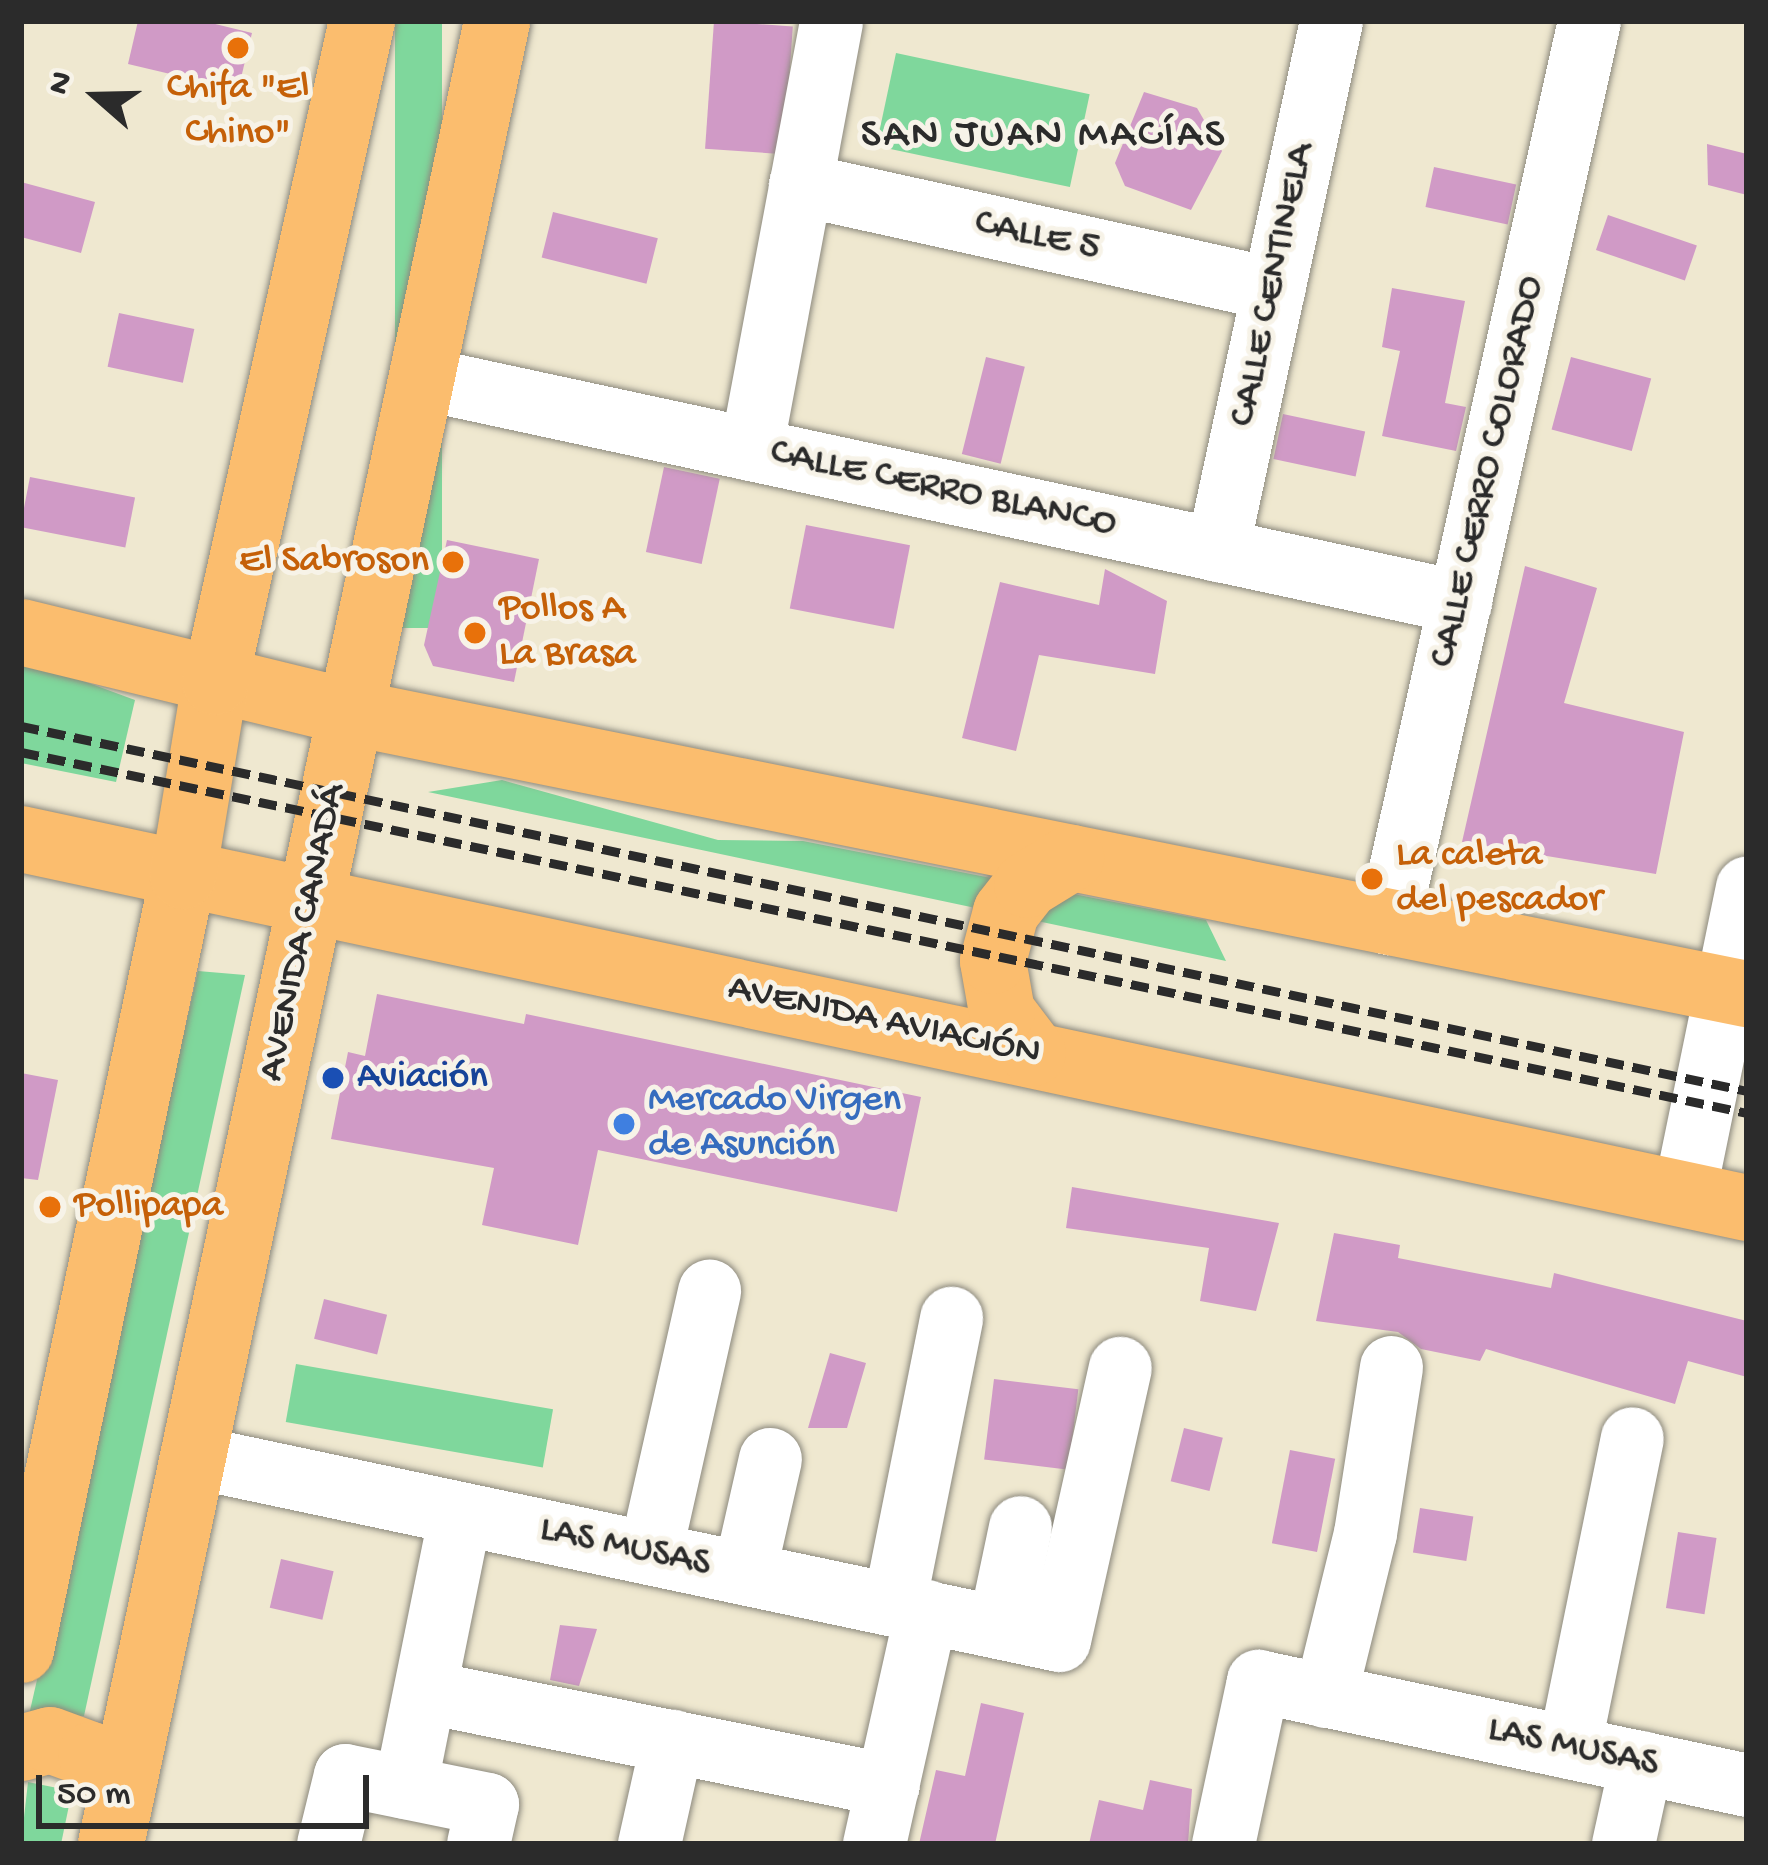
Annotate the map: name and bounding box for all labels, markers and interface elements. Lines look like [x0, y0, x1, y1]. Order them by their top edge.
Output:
marker: Chifa "El Chino" [225, 35, 251, 61]
north arrow [36, 36, 156, 156]
text: N [41, 67, 84, 100]
place label: Chifa "El Chino" [167, 67, 309, 158]
district label: SAN JUAN MACÍAS [861, 112, 1227, 162]
street label: CALLE CENTINELA [1221, 139, 1327, 431]
street label: CALLE 5 [970, 201, 1104, 273]
street label: CALLE CERRO COLORADO [1421, 272, 1557, 672]
street label: CALLE CERRO BLANCO [766, 430, 1120, 550]
place label: El Sabroson [239, 539, 429, 585]
marker: El Sabroson [440, 549, 466, 575]
place label: Pollos A La Brasa [499, 588, 636, 679]
marker: Pollos A La Brasa [462, 620, 488, 646]
street label: AVENIDA CANADÁ [250, 780, 358, 1086]
place label: La caleta del pescador [1396, 834, 1602, 925]
marker: La caleta del pescador [1359, 866, 1385, 892]
street label: AVENIDA AVIACIÓN [724, 966, 1044, 1078]
place label: Aviación [357, 1055, 488, 1101]
marker: Aviación [320, 1065, 346, 1091]
place label: Mercado Virgen de Asunción [648, 1079, 901, 1170]
marker: Mercado Virgen de Asunción [611, 1111, 637, 1137]
place label: Pollipapa [74, 1184, 223, 1230]
marker: Pollipapa [37, 1194, 63, 1220]
street label: LAS MUSAS [535, 1507, 715, 1589]
street label: LAS MUSAS [1483, 1707, 1663, 1789]
scale bar [42, 1751, 375, 1825]
text: 50 m [57, 1774, 130, 1817]

